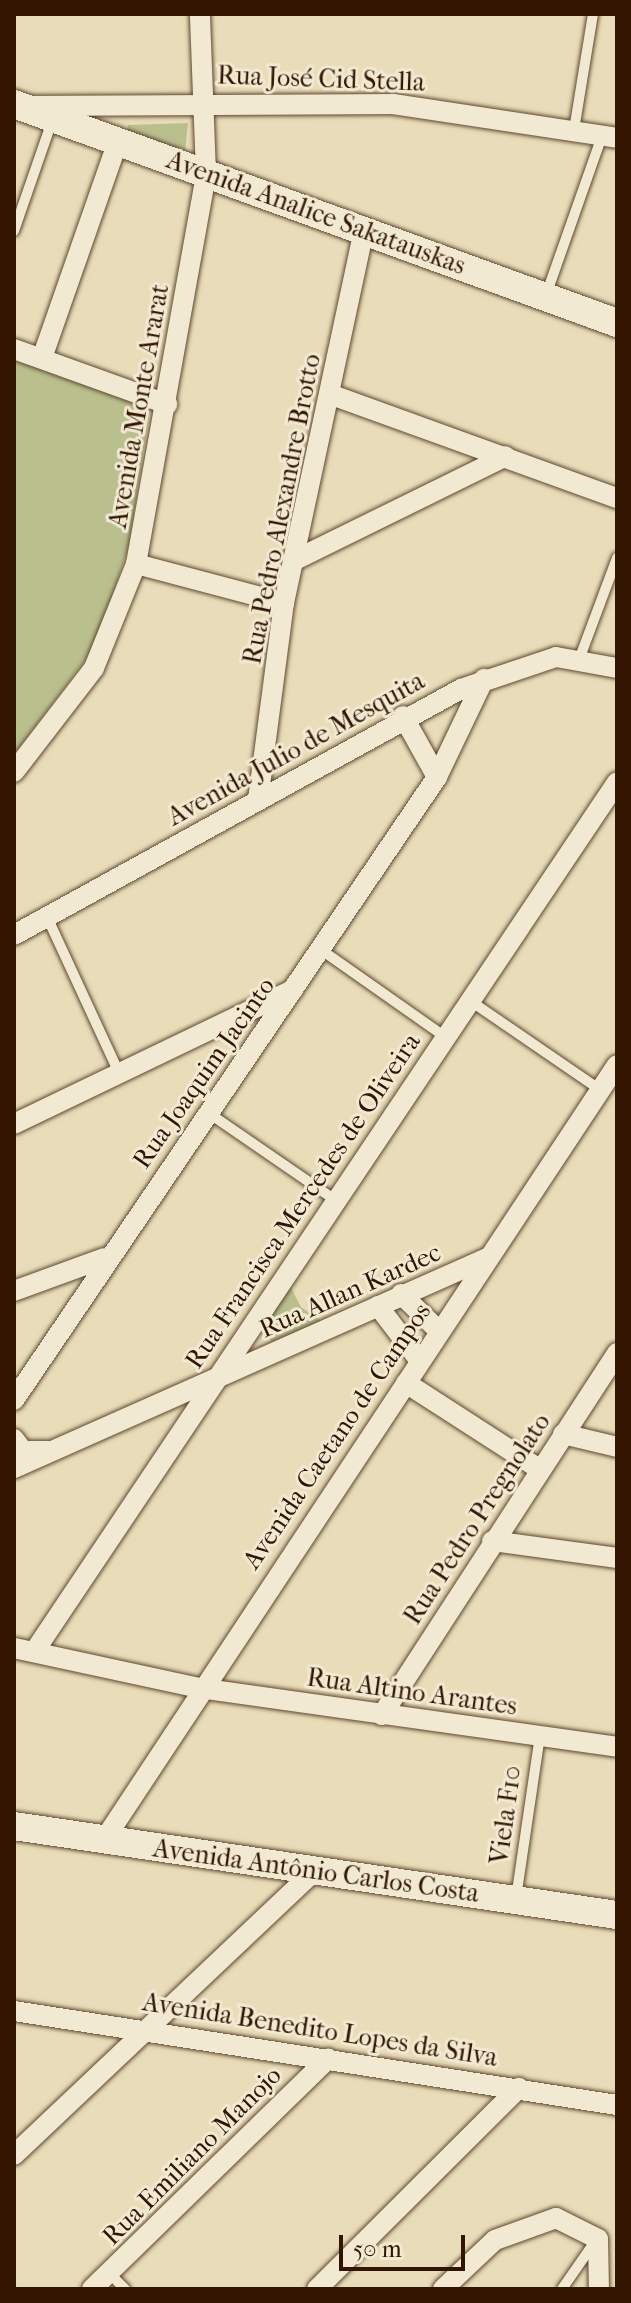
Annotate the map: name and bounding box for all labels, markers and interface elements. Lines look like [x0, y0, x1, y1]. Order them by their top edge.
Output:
street label: Rua José Cid Stella [217, 60, 425, 98]
street label: Avenida Analice Sakatauskas [162, 144, 470, 282]
street label: Avenida Monte Ararat [102, 281, 176, 531]
street label: Rua Pedro Alexandre Brotto [237, 351, 327, 667]
street label: Avenida Julio de Mesquita [162, 665, 430, 833]
street label: Rua Joaquim Jacinto [126, 971, 282, 1175]
street label: Rua Francisca Mercedes de Oliveira [179, 1027, 427, 1375]
street label: Rua Allan Kardec [255, 1237, 445, 1345]
street label: Avenida Caetano de Campos [236, 1297, 438, 1575]
street label: Rua Pedro Pregnolato [397, 1408, 557, 1630]
street label: Rua Altino Arantes [305, 1662, 519, 1722]
street label: Viela F10 [484, 1764, 528, 1866]
street label: Avenida Antônio Carlos Costa [151, 1833, 481, 1909]
street label: Avenida Benedito Lopes da Silva [140, 1987, 500, 2073]
street label: Rua Emiliano Manojo [96, 2060, 288, 2252]
scale bar [343, 2219, 469, 2269]
text: 50 m [353, 2235, 402, 2263]

